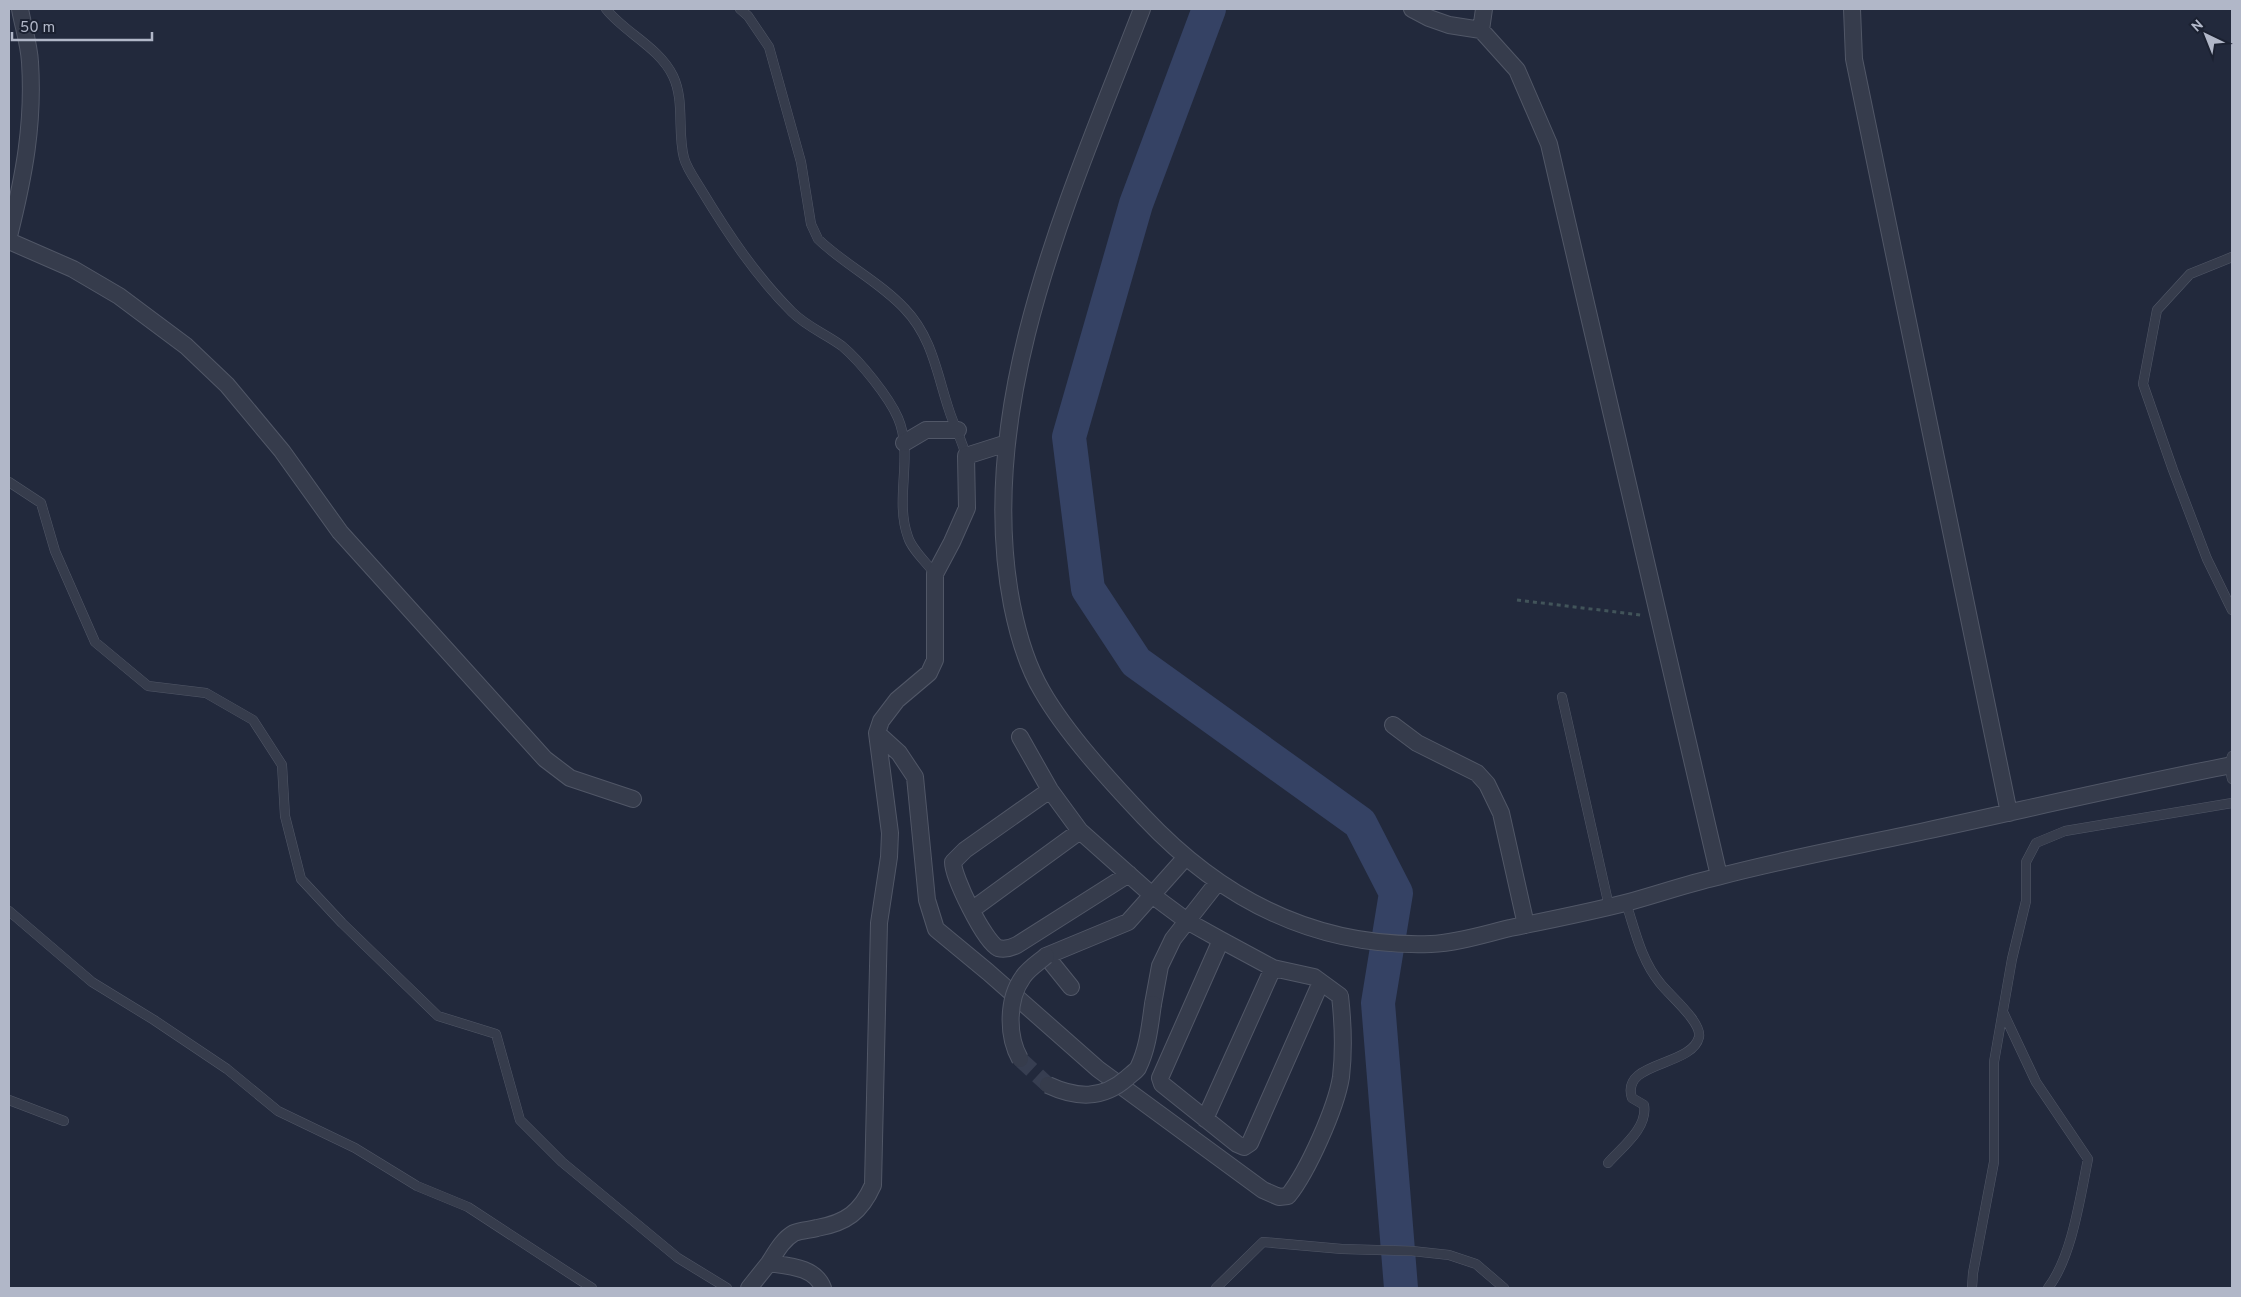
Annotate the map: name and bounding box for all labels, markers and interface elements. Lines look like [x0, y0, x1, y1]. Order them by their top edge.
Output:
scale bar [12, 10, 152, 42]
north arrow [2181, 10, 2231, 60]
text: N [2189, 17, 2208, 36]
text: 50 m [20, 19, 55, 38]

